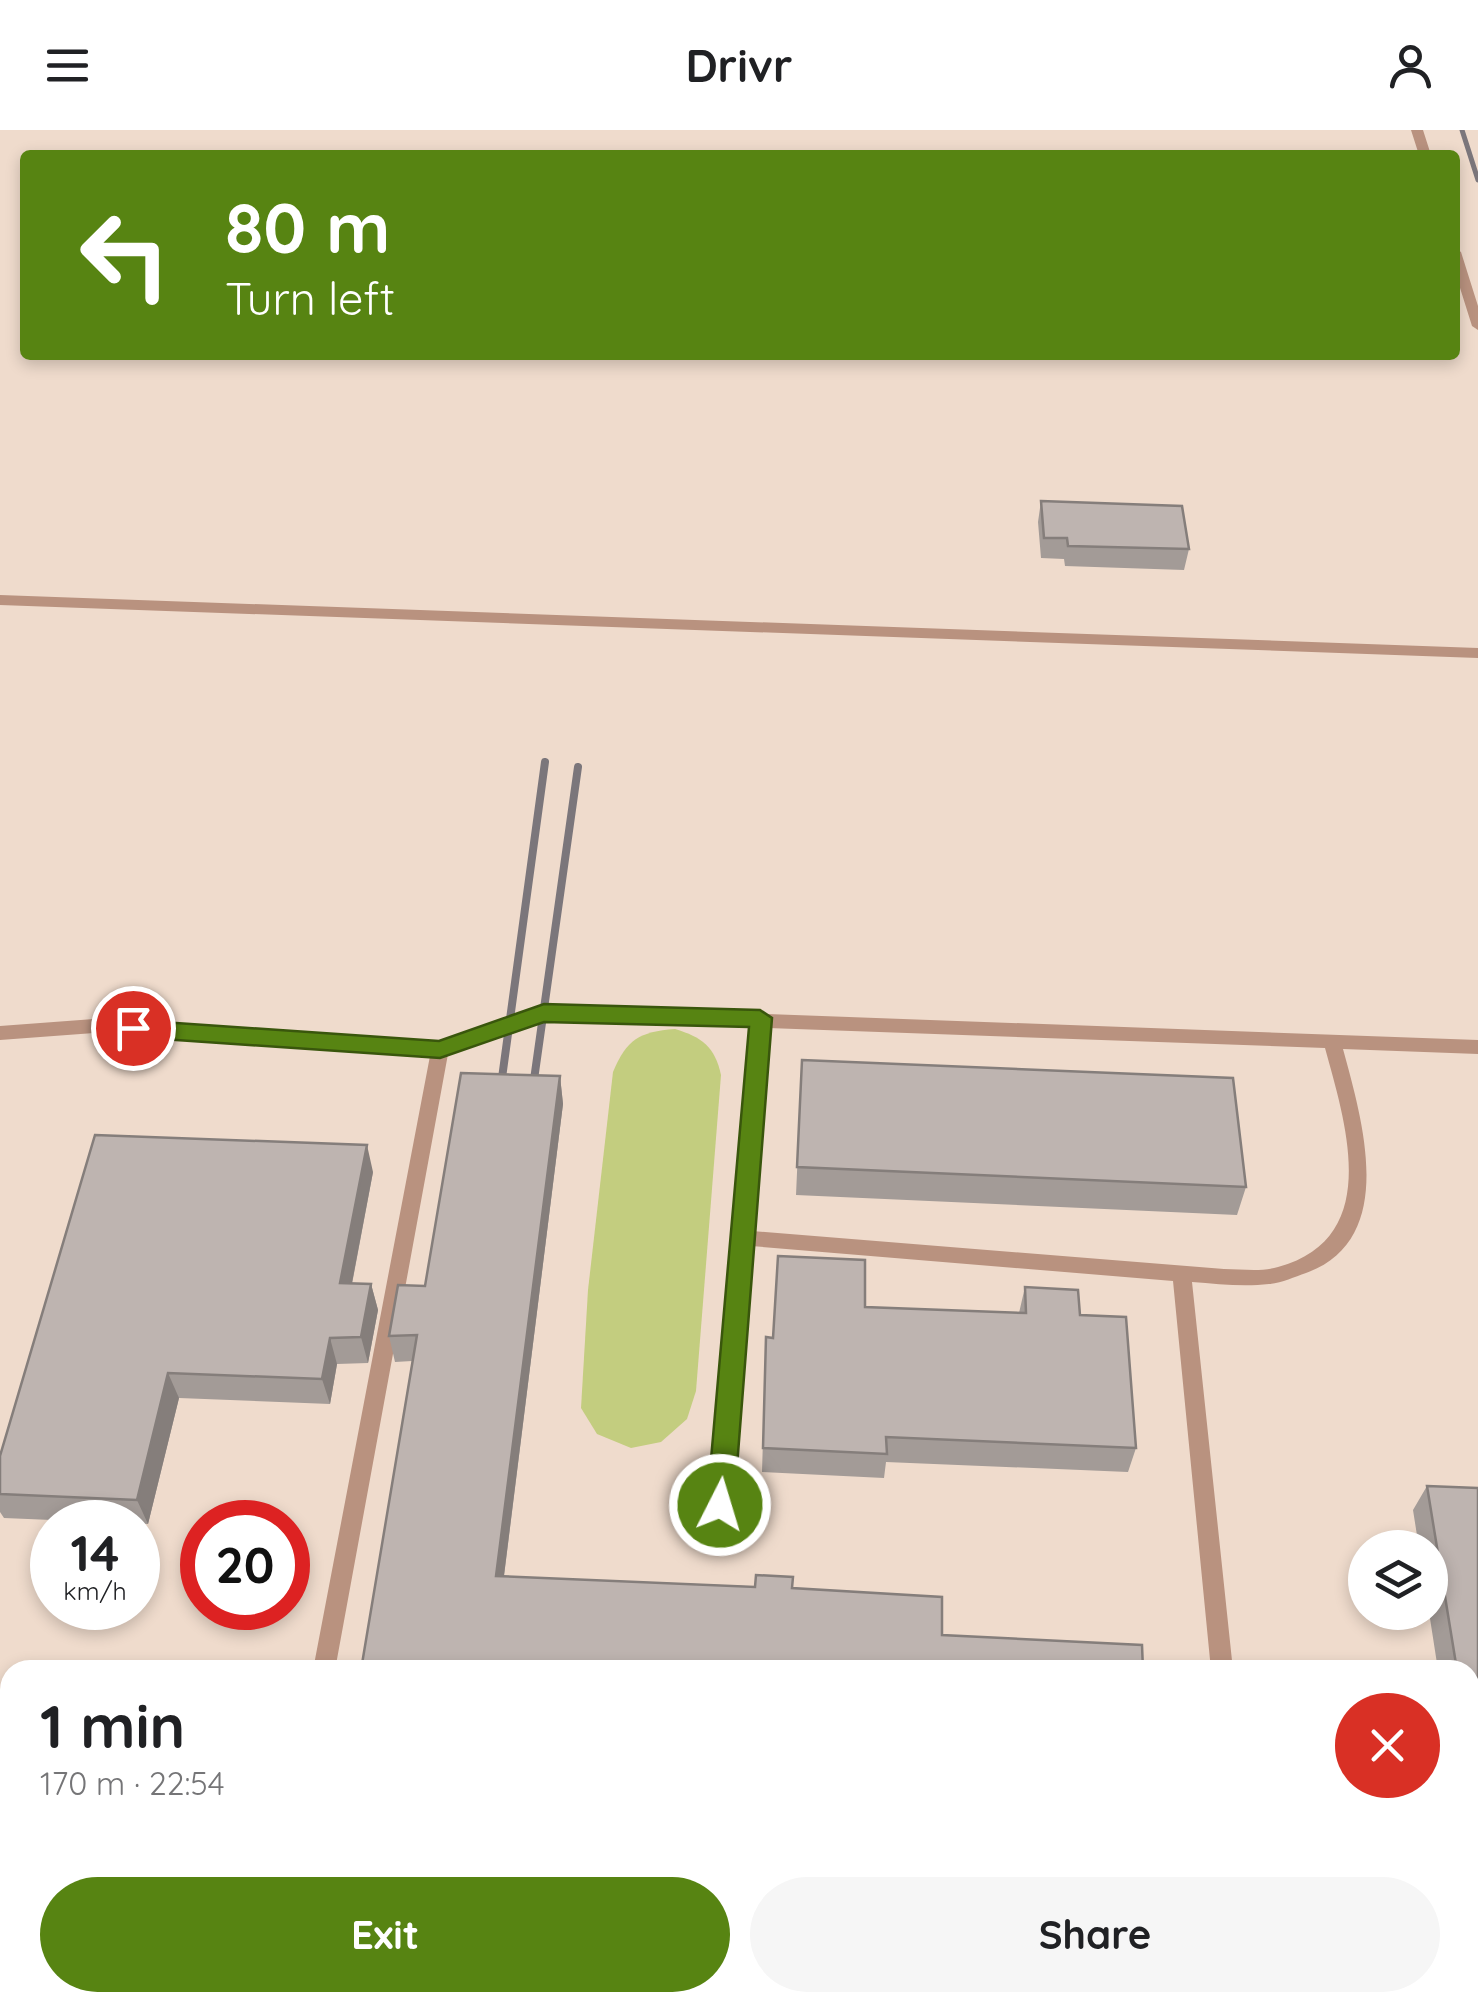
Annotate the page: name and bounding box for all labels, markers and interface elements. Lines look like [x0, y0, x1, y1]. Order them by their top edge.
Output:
text: Drivr [685, 37, 793, 93]
icon: menu [40, 38, 95, 93]
icon: person [1383, 38, 1438, 93]
text: 80 m [225, 183, 390, 271]
icon: left [60, 190, 190, 320]
text: Turn left [225, 270, 395, 326]
pin [91, 986, 176, 1071]
icon: arrive [106, 1001, 161, 1056]
position arrow [668, 1453, 772, 1557]
speed limit sign: 20 [180, 1500, 310, 1630]
text: 14 [71, 1521, 119, 1584]
map controls [1348, 1530, 1448, 1630]
button: layers [1348, 1530, 1448, 1630]
text: km/h [63, 1575, 127, 1606]
text: 1 min [40, 1688, 185, 1763]
button: close [1335, 1693, 1440, 1798]
text: 170 m · 22:54 [40, 1763, 225, 1803]
button: Exit [40, 1877, 730, 1992]
button: Share [750, 1877, 1440, 1992]

